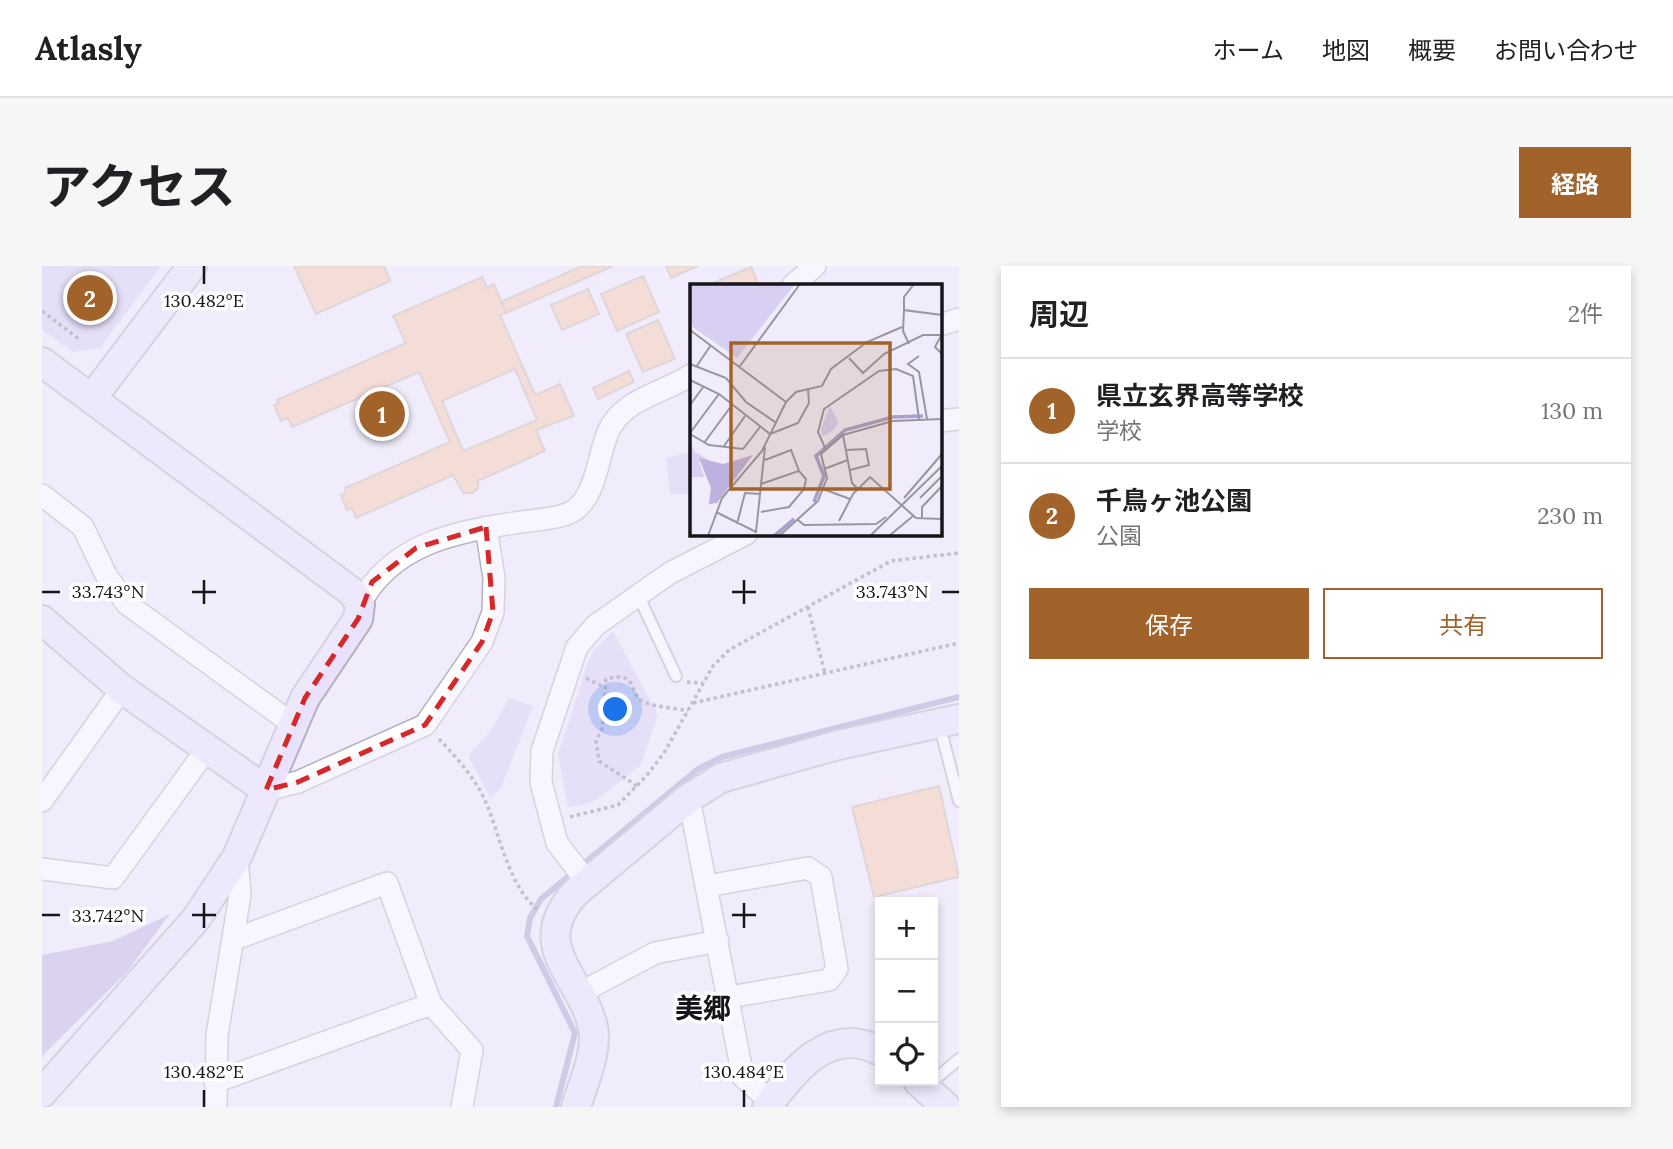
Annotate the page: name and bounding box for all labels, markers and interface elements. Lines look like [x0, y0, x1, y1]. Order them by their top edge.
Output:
text: Atlasly [35, 27, 142, 69]
text: ホーム [1213, 35, 1284, 66]
text: 地図 [1322, 35, 1370, 66]
text: 概要 [1408, 35, 1456, 66]
text: お問い合わせ [1494, 35, 1638, 66]
button: 経路 [1519, 147, 1631, 218]
text: アクセス [42, 155, 236, 217]
pin: 2 [67, 272, 113, 324]
inset map [690, 284, 942, 536]
text: 130.482°E [164, 289, 244, 312]
text: 周辺 [1029, 295, 1089, 333]
text: 2件 [1568, 299, 1603, 328]
text: 県立玄界高等学校 [1096, 379, 1304, 412]
pin: 1 [359, 388, 405, 440]
text: 1 [1047, 396, 1057, 425]
text: 130 m [1541, 396, 1603, 425]
text: 学校 [1096, 416, 1142, 445]
text: 千鳥ヶ池公園 [1096, 484, 1252, 517]
text: 2 [1046, 501, 1058, 530]
text: 230 m [1537, 501, 1603, 530]
text: 公園 [1096, 521, 1142, 550]
text: 33.743°N [72, 580, 144, 603]
text: 33.743°N [856, 580, 928, 603]
button: 保存 [1029, 588, 1309, 659]
button: 共有 [1323, 588, 1603, 659]
your location [598, 692, 632, 726]
map controls [875, 897, 938, 1086]
button: + [875, 897, 938, 960]
text: 33.742°N [72, 904, 144, 927]
button: − [875, 960, 938, 1023]
district label: 美郷 [675, 990, 731, 1026]
button: locate [875, 1023, 938, 1086]
text: 130.482°E [164, 1060, 244, 1083]
text: 130.484°E [704, 1060, 784, 1083]

